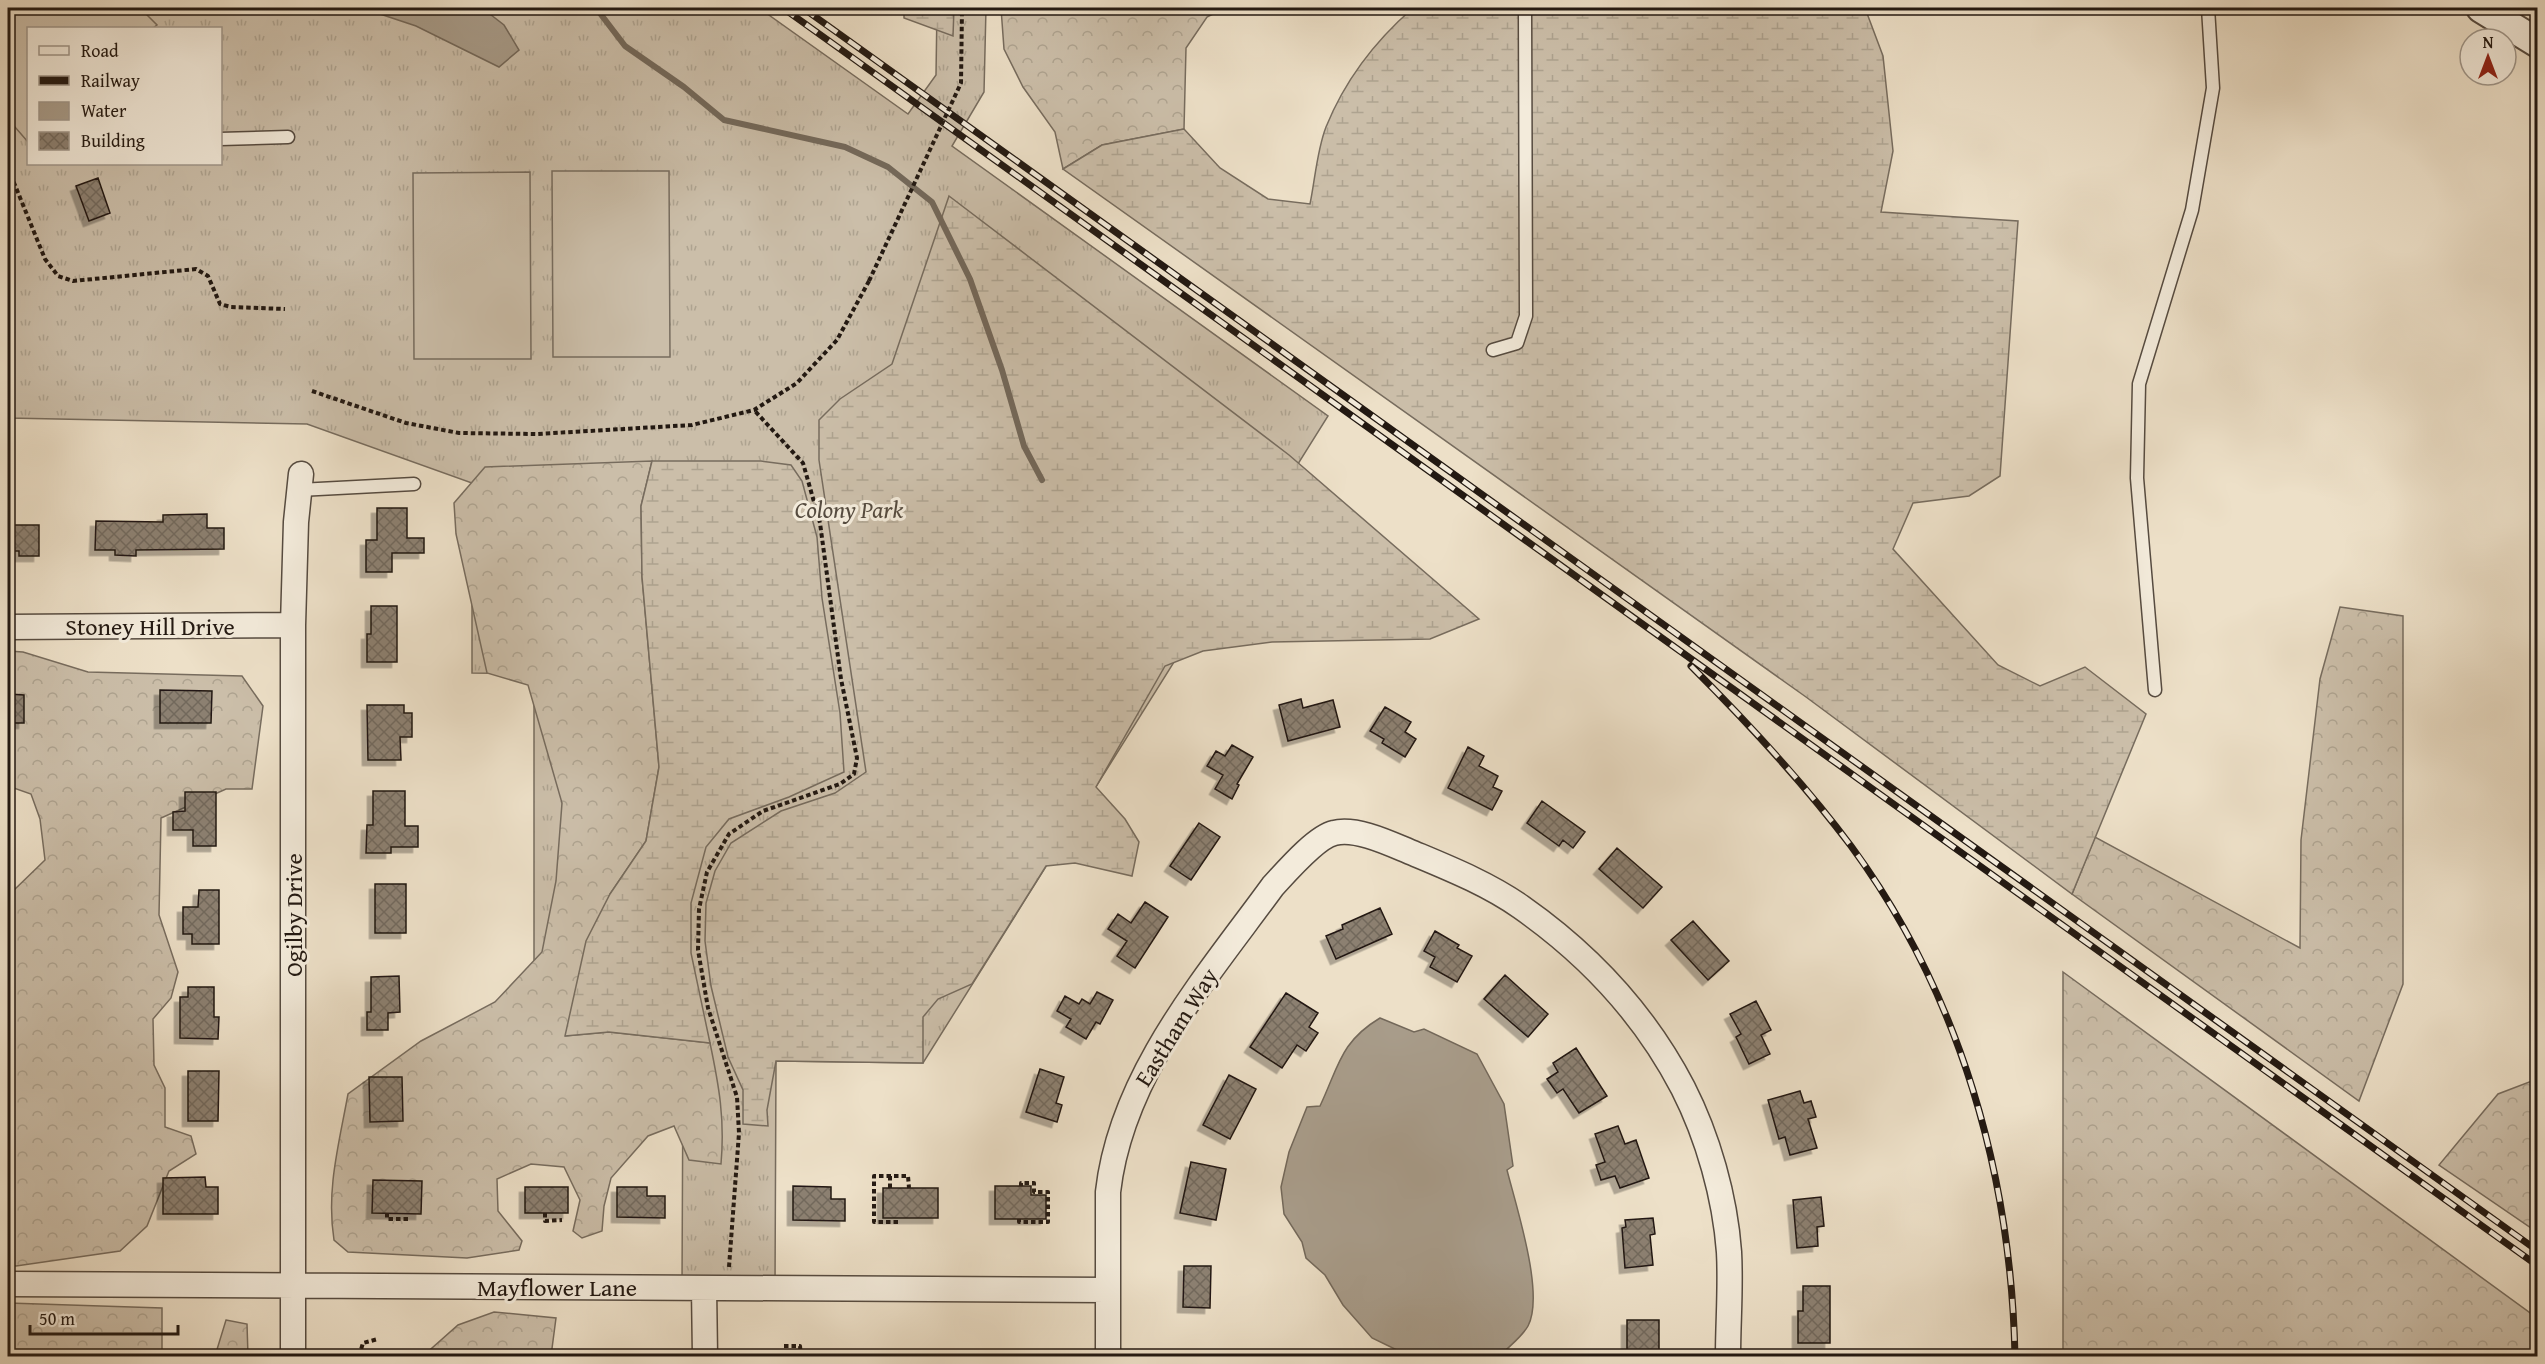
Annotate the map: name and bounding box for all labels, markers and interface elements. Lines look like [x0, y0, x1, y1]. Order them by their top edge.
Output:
legend [27, 27, 222, 165]
north arrow [2458, 27, 2518, 87]
text: N [2483, 30, 2494, 54]
text: Road [81, 37, 119, 64]
text: Railway [81, 67, 140, 94]
text: Water [81, 97, 127, 124]
text: Building [81, 127, 145, 154]
park label: Colony Park [795, 492, 903, 527]
street label: Stoney Hill Drive [65, 609, 235, 644]
street label: Ogilby Drive [276, 853, 311, 977]
street label: Eastham Way [1126, 961, 1226, 1093]
street label: Mayflower Lane [477, 1270, 637, 1305]
scale bar [30, 1298, 178, 1336]
text: 50 m [39, 1305, 75, 1332]

